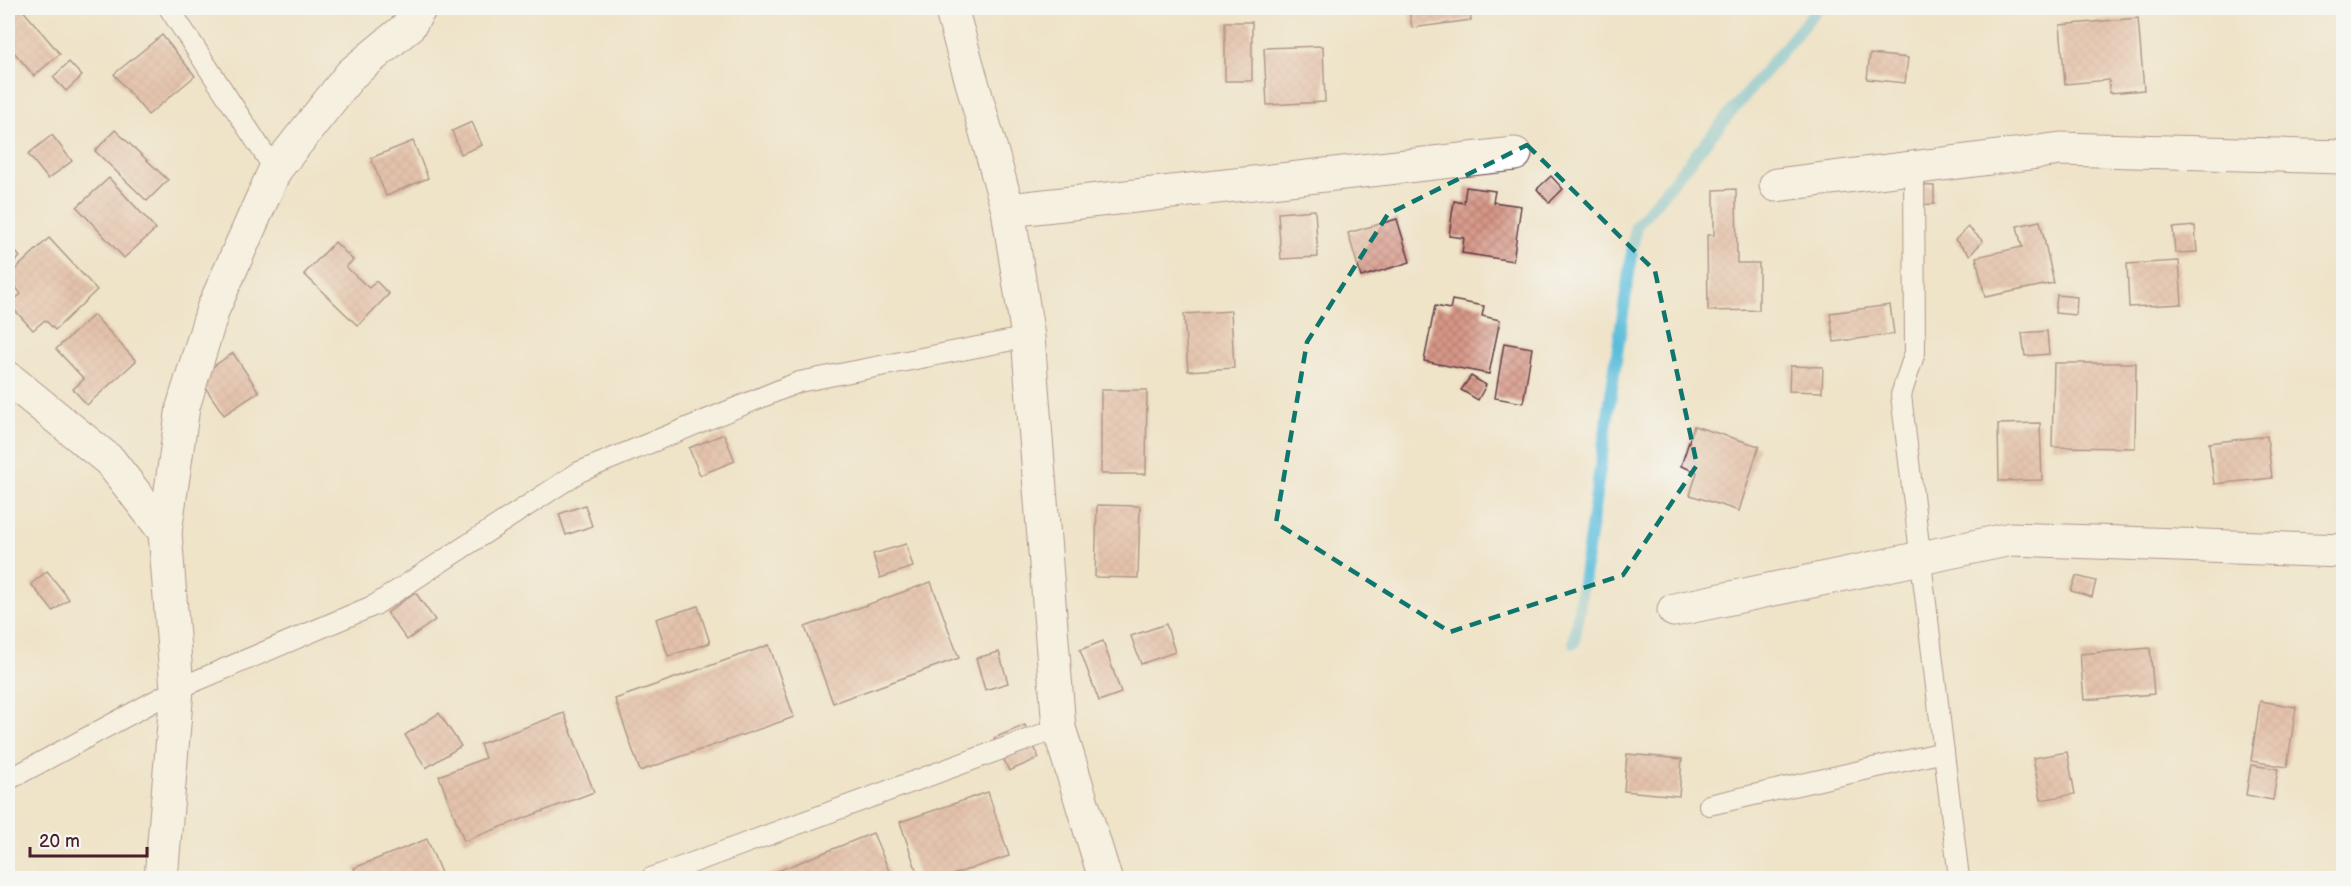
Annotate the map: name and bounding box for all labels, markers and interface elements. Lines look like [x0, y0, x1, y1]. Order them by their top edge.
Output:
scale bar [30, 820, 147, 858]
text: 20 m [39, 831, 80, 852]

